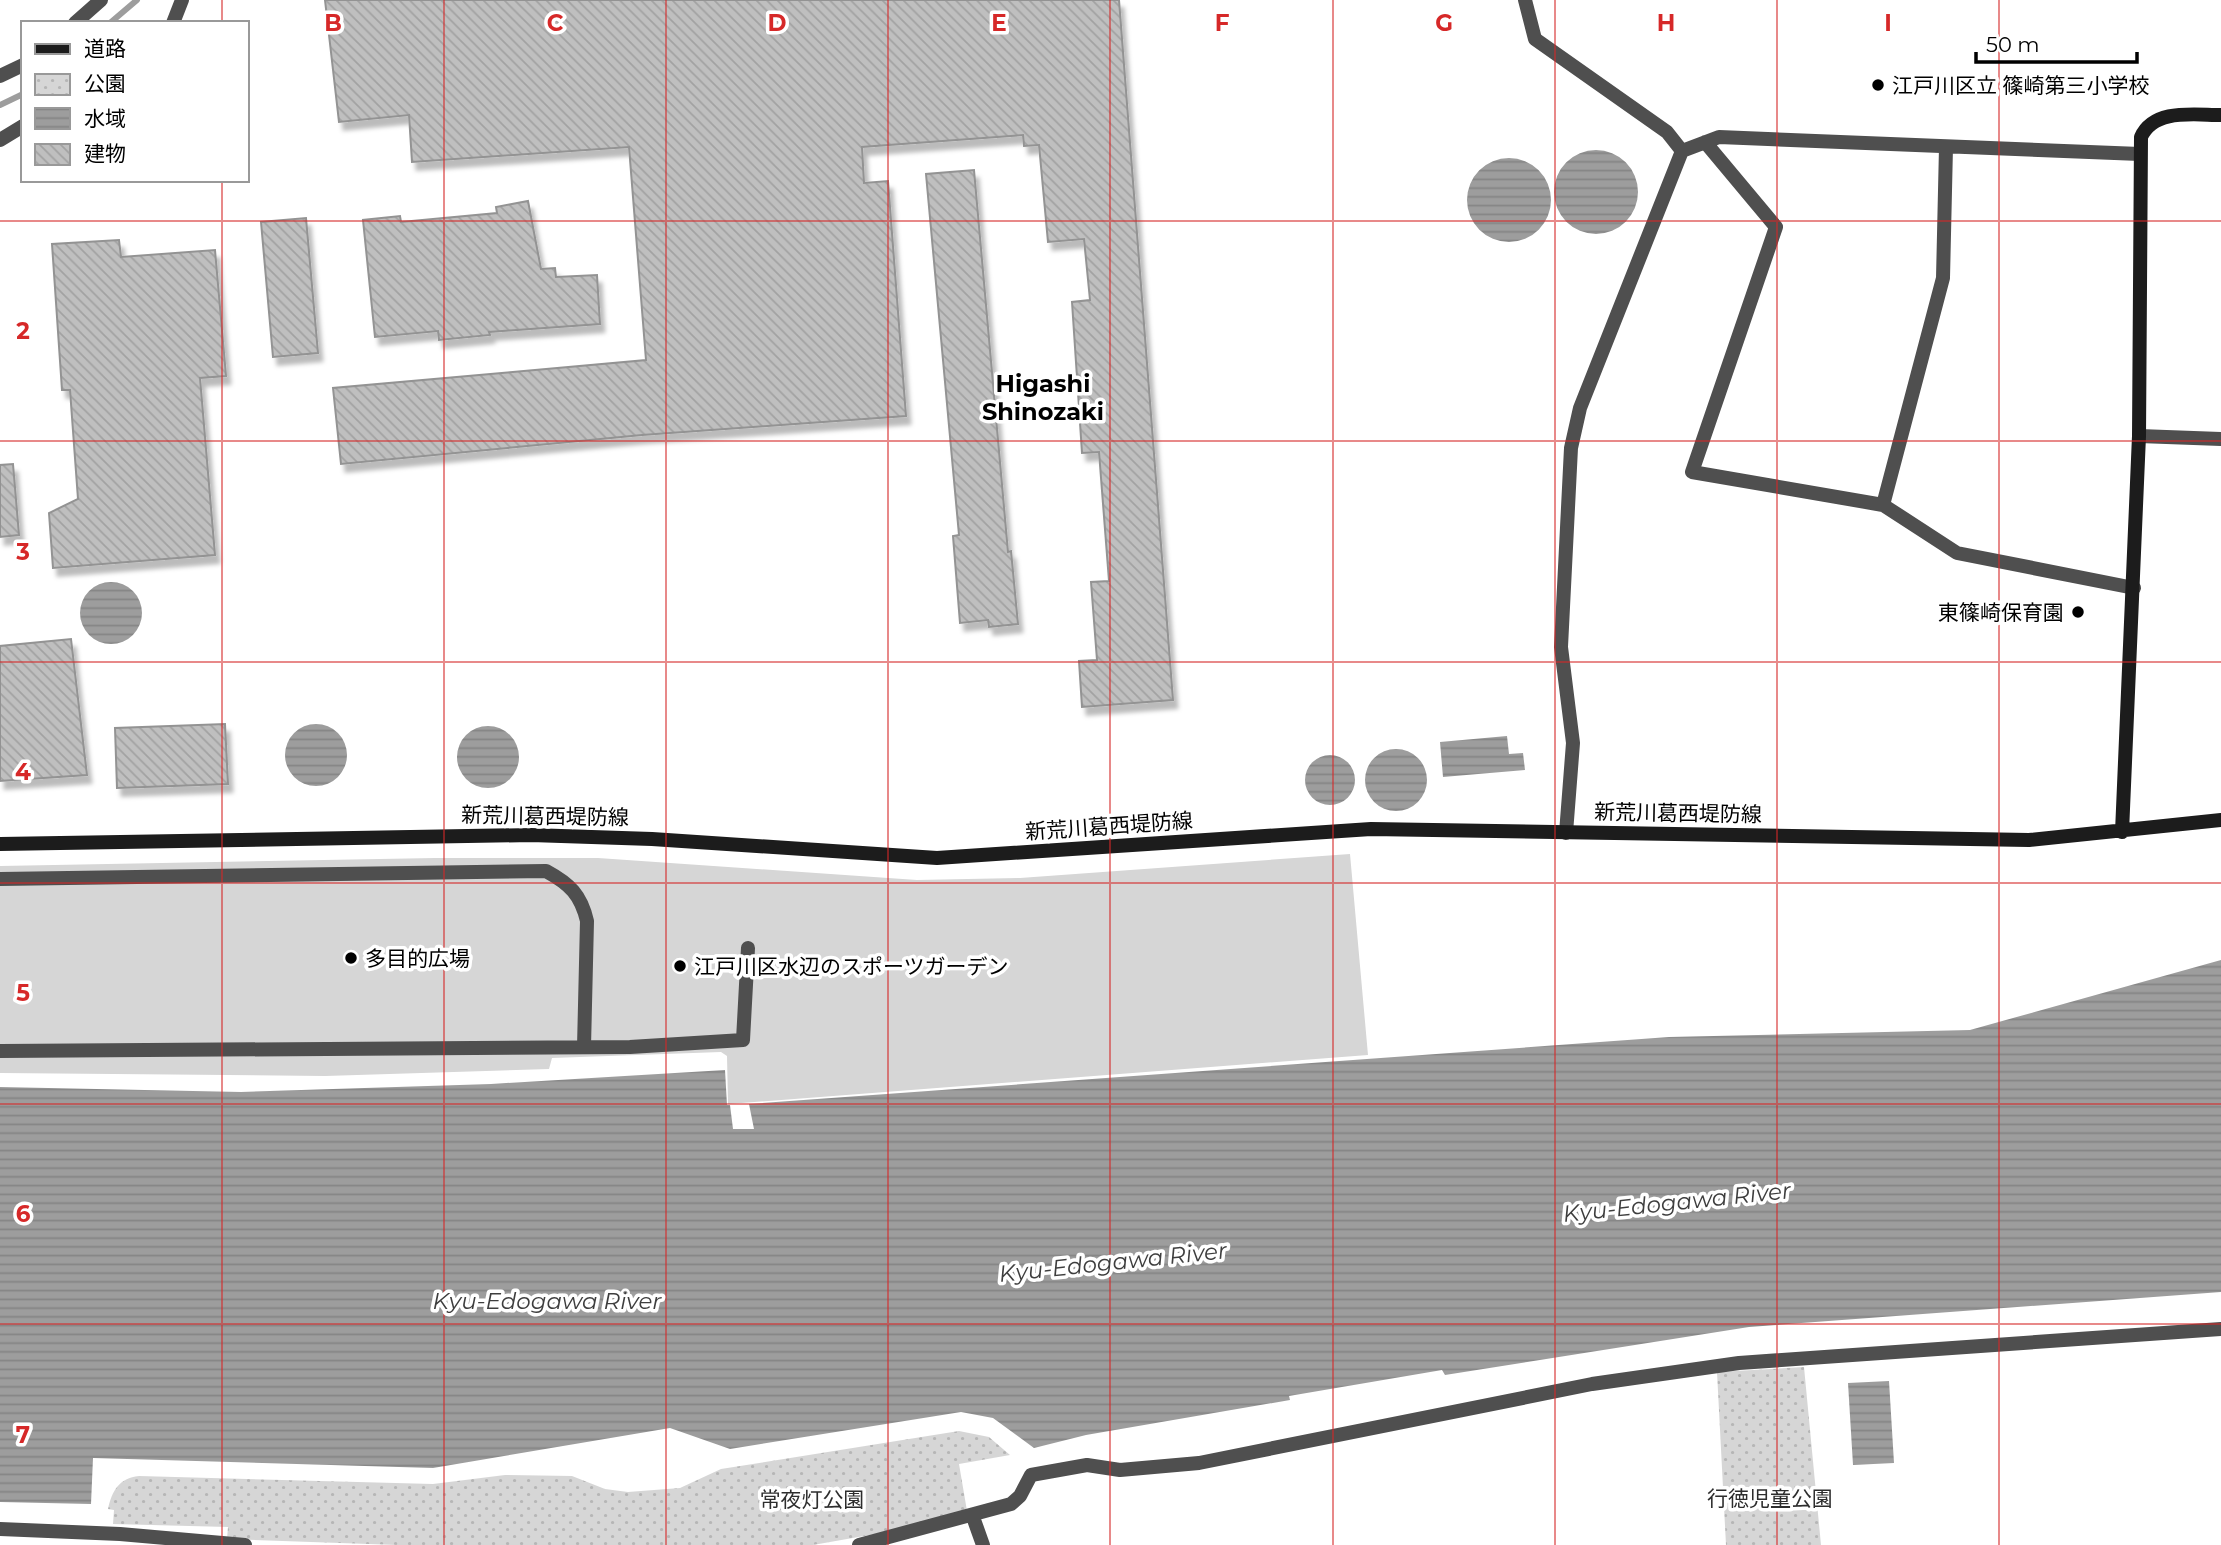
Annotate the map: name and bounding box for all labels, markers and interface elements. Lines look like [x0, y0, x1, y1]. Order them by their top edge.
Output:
text: B [324, 9, 342, 37]
text: C [547, 9, 564, 37]
text: D [768, 9, 787, 37]
text: E [991, 9, 1007, 37]
text: F [1215, 9, 1230, 37]
text: G [1435, 9, 1453, 37]
text: H [1657, 9, 1675, 37]
text: I [1884, 9, 1892, 37]
legend [21, 21, 248, 182]
scale bar [1976, 21, 2137, 65]
text: 50 m [1986, 32, 2040, 57]
text: 道路 [84, 36, 126, 61]
text: 公園 [84, 71, 126, 96]
place label: 江戸川区立 篠崎第三小学校 [1892, 73, 2150, 98]
marker: 江戸川区立 篠崎第三小学校 [1870, 77, 1886, 93]
text: 水域 [84, 106, 126, 131]
text: 建物 [84, 141, 126, 166]
text: 2 [16, 317, 30, 345]
district label: Higashi Shinozaki [982, 369, 1104, 426]
text: 3 [15, 538, 30, 566]
place label: 東篠崎保育園 [1938, 600, 2064, 625]
marker: 東篠崎保育園 [2070, 604, 2086, 620]
text: 4 [15, 758, 31, 786]
street label: 新荒川葛西堤防線 [1594, 799, 1762, 827]
street label: 新荒川葛西堤防線 [461, 802, 629, 830]
street label: 新荒川葛西堤防線 [1024, 808, 1194, 844]
place label: 多目的広場 [365, 946, 470, 971]
marker: 多目的広場 [343, 950, 359, 966]
place label: 江戸川区水辺のスポーツガーデン [694, 954, 1009, 979]
marker: 江戸川区水辺のスポーツガーデン [672, 958, 688, 974]
text: 5 [16, 979, 30, 1007]
water label: Kyu-Edogawa River [1562, 1176, 1793, 1228]
text: 6 [16, 1200, 31, 1228]
water label: Kyu-Edogawa River [998, 1236, 1229, 1288]
water label: Kyu-Edogawa River [432, 1287, 662, 1315]
text: 7 [16, 1421, 30, 1449]
park label: 行徳児童公園 [1707, 1486, 1833, 1511]
park label: 常夜灯公園 [760, 1487, 865, 1512]

